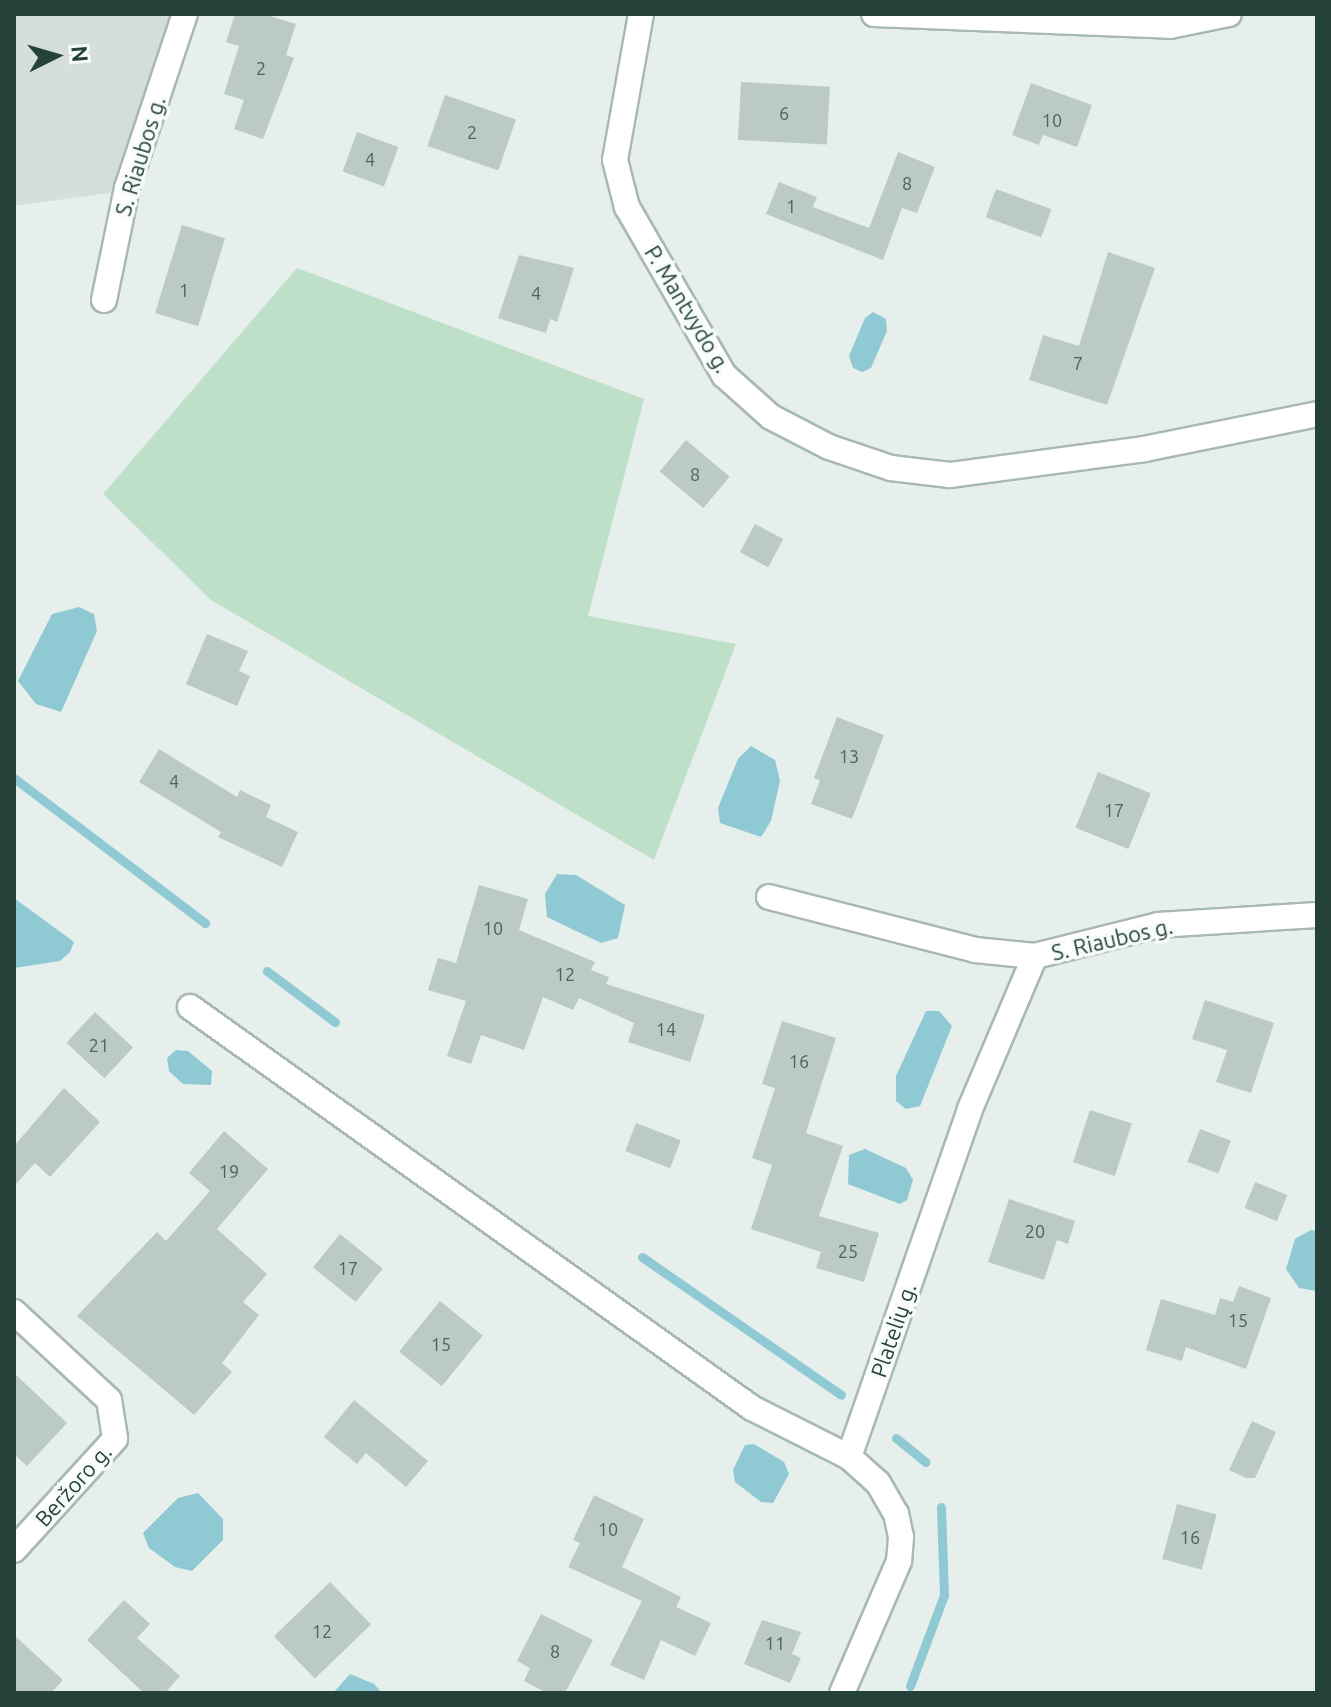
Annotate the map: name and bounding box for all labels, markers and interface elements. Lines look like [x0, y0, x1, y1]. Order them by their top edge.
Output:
north arrow [16, 16, 96, 96]
text: N [67, 45, 94, 63]
house number: 2 [256, 57, 266, 79]
street label: S. Riaubos g. [109, 93, 171, 219]
house number: 6 [779, 102, 789, 124]
house number: 10 [1042, 109, 1062, 131]
house number: 2 [467, 121, 477, 143]
house number: 4 [365, 148, 375, 170]
house number: 8 [902, 172, 912, 194]
house number: 1 [786, 195, 796, 217]
street label: P. Mantvydo g. [640, 240, 736, 378]
house number: 1 [179, 279, 189, 301]
house number: 4 [531, 282, 541, 304]
house number: 7 [1073, 352, 1083, 374]
house number: 8 [690, 463, 700, 485]
house number: 13 [839, 745, 859, 767]
house number: 4 [169, 770, 179, 792]
house number: 17 [1104, 799, 1124, 821]
street label: S. Riaubos g. [1049, 912, 1175, 966]
house number: 10 [483, 917, 503, 939]
house number: 12 [555, 963, 575, 985]
house number: 14 [656, 1018, 676, 1040]
house number: 21 [89, 1034, 109, 1056]
house number: 16 [789, 1050, 809, 1072]
house number: 19 [219, 1160, 239, 1182]
house number: 20 [1025, 1220, 1045, 1242]
house number: 25 [838, 1240, 858, 1262]
house number: 17 [338, 1257, 358, 1279]
street label: Platelių g. [865, 1279, 921, 1381]
house number: 15 [1228, 1309, 1248, 1331]
house number: 15 [431, 1333, 451, 1355]
street label: Beržoro g. [29, 1438, 117, 1532]
house number: 10 [598, 1518, 618, 1540]
house number: 16 [1180, 1526, 1200, 1548]
house number: 12 [312, 1620, 332, 1642]
house number: 11 [765, 1632, 785, 1654]
house number: 8 [550, 1640, 560, 1662]

